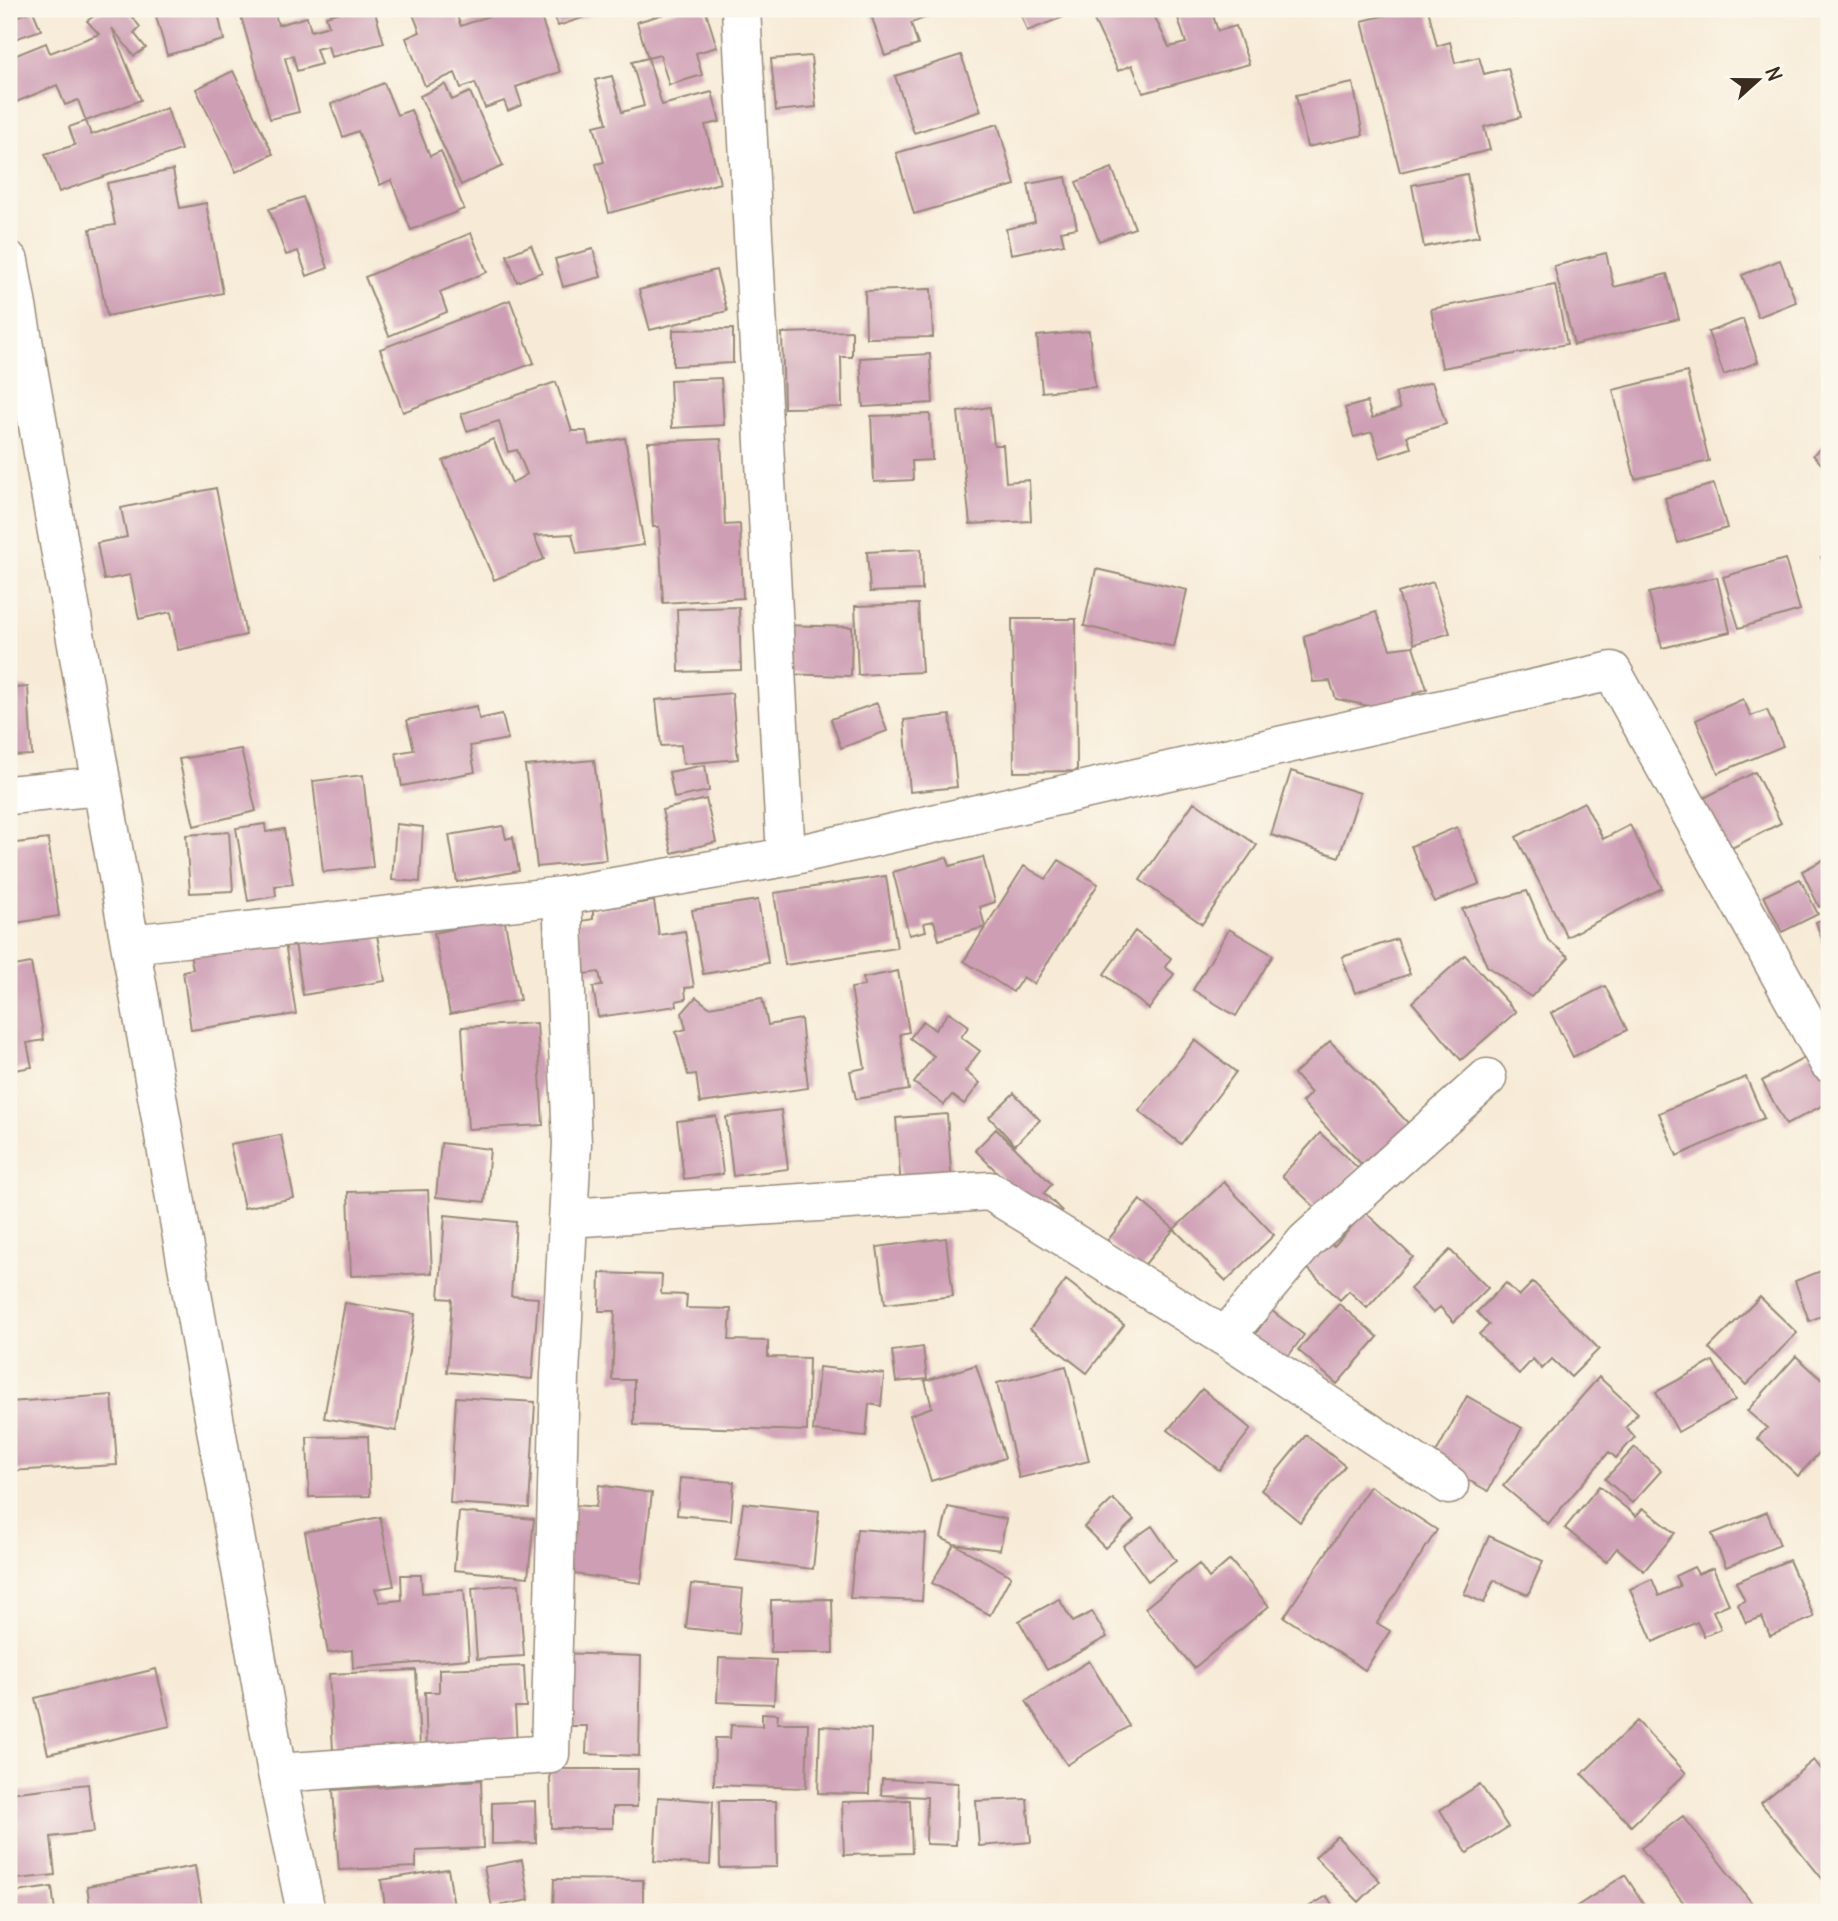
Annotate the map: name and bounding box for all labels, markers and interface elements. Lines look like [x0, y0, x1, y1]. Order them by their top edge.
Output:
north arrow [1722, 46, 1792, 116]
text: N [1760, 63, 1787, 84]

